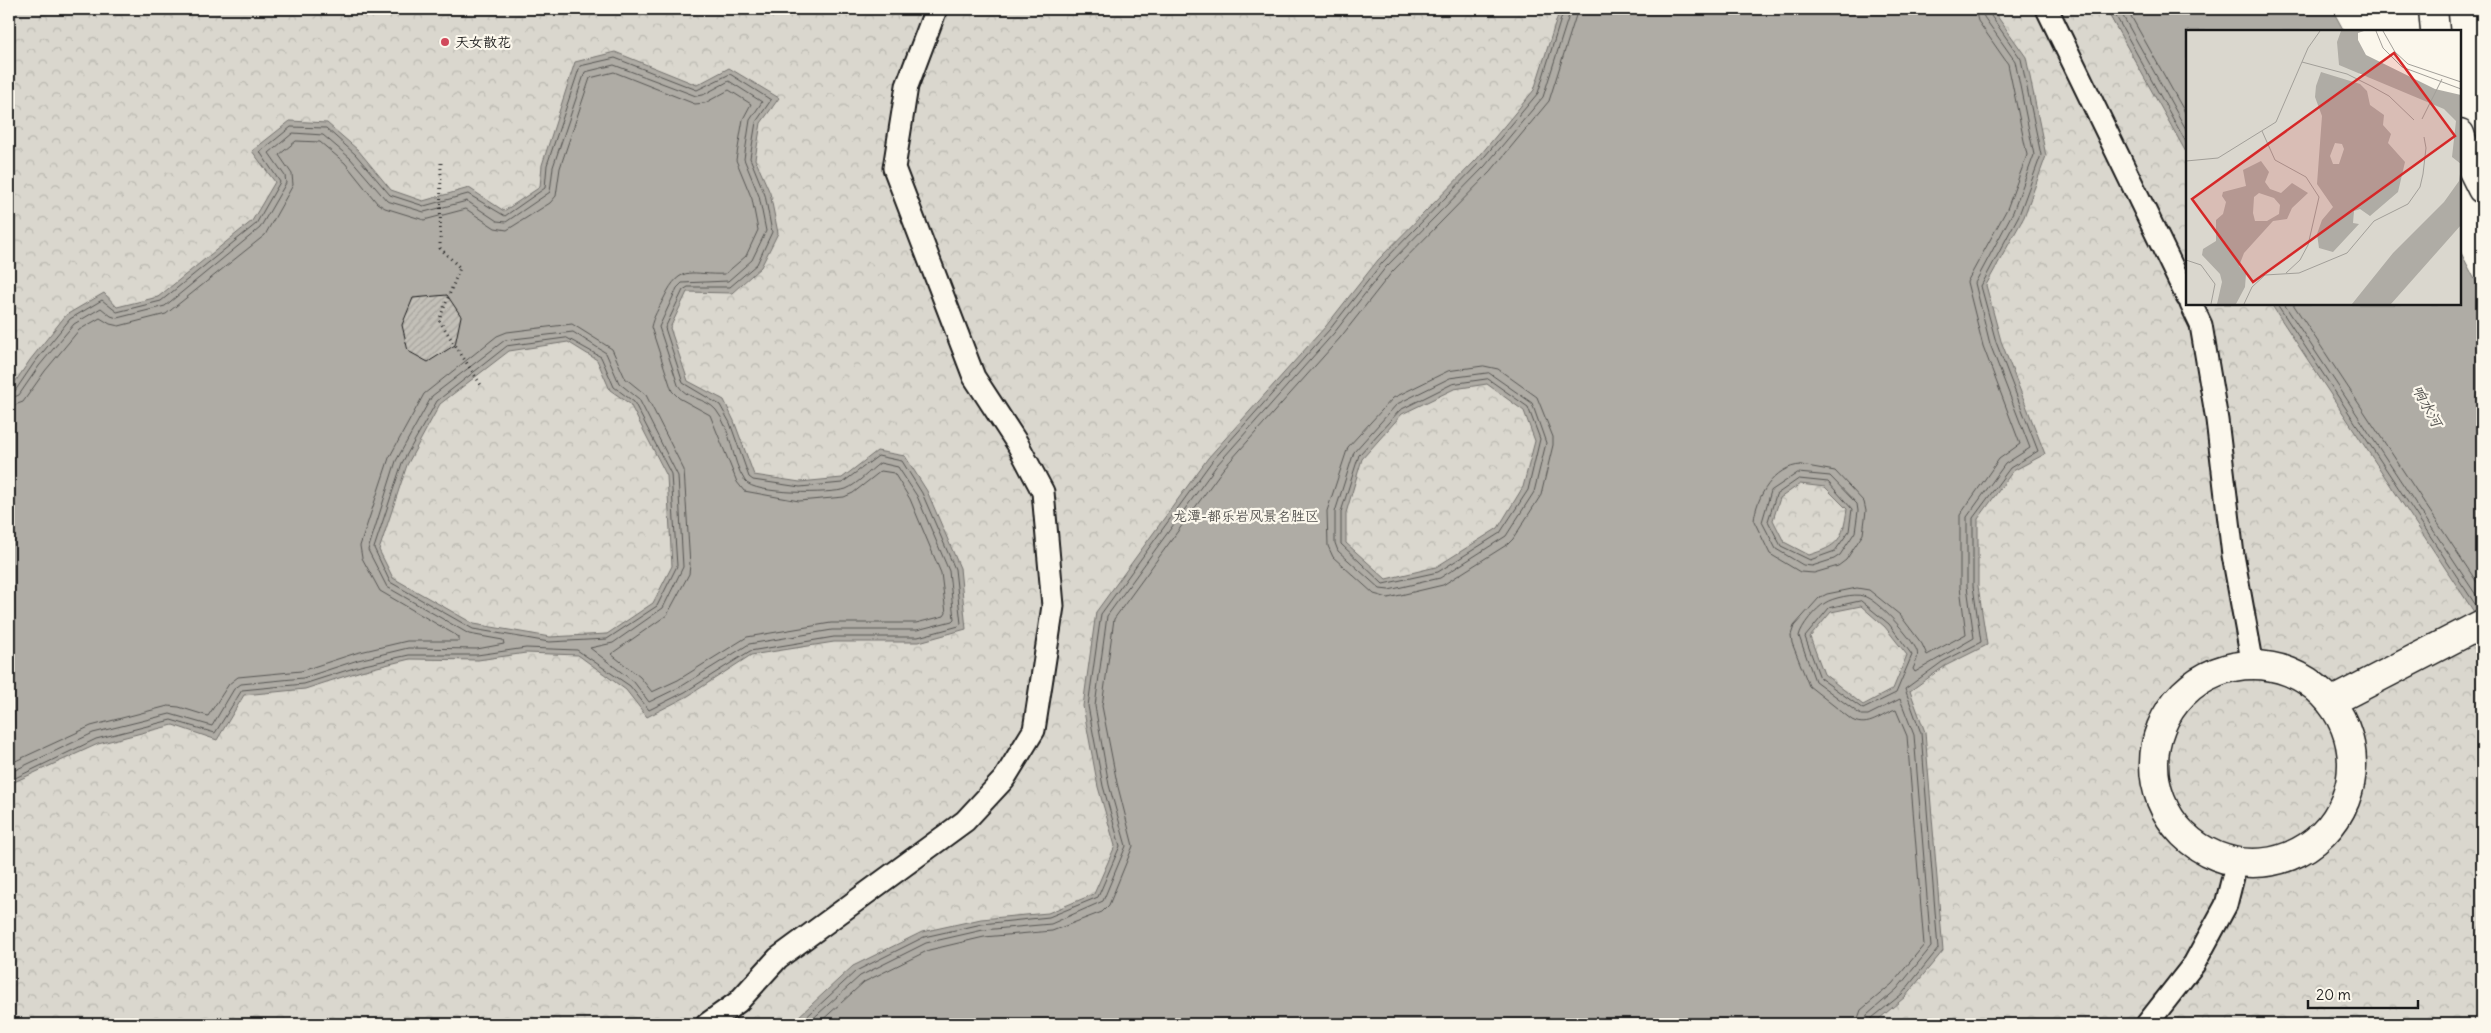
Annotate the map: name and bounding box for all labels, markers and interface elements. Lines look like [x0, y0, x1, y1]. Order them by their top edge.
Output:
inset map [2186, 30, 2461, 305]
place label: 天女散花 [455, 33, 511, 51]
marker: 天女散花 [439, 36, 451, 48]
water label: 响水河 [2408, 381, 2448, 433]
park label: 龙潭-都乐岩风景名胜区 [1173, 507, 1319, 525]
scale bar [2308, 978, 2418, 1010]
text: 20 m [2316, 985, 2351, 1004]

